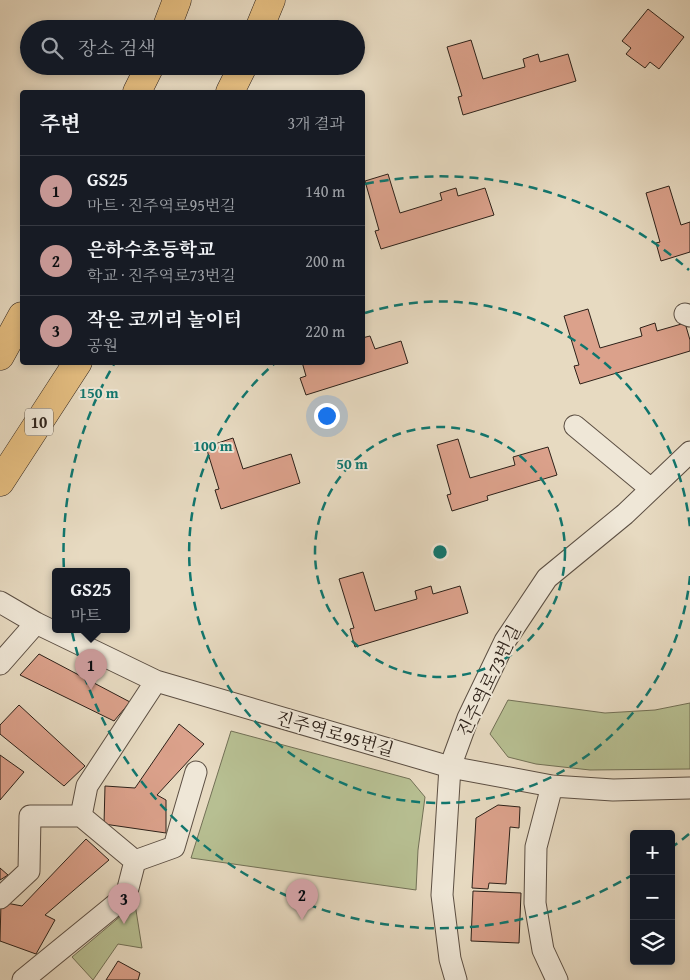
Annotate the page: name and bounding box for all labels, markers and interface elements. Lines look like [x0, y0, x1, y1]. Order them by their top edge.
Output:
search box [20, 20, 365, 75]
icon: search [38, 34, 66, 62]
text: 장소 검색 [78, 34, 156, 62]
text: 주변 [40, 108, 81, 139]
text: 3개 결과 [287, 111, 345, 135]
text: GS25 [87, 165, 128, 193]
text: 1 [52, 179, 60, 203]
text: 140 m [305, 179, 345, 203]
text: 마트 · 진주역로95번길 [87, 193, 236, 217]
text: 은하수초등학교 [87, 235, 215, 263]
text: 2 [52, 249, 60, 273]
text: 200 m [305, 249, 345, 273]
text: 학교 · 진주역로73번길 [87, 263, 236, 287]
text: 작은 코끼리 놀이터 [87, 305, 242, 333]
text: 3 [52, 319, 60, 343]
text: 220 m [305, 319, 345, 343]
text: 공원 [87, 333, 118, 357]
text: 150 m [79, 382, 119, 403]
your location [314, 403, 340, 429]
road number: 10 [25, 408, 53, 436]
text: 100 m [193, 435, 233, 456]
text: 50 m [336, 453, 368, 474]
centre of rings [431, 543, 449, 561]
popup [52, 568, 130, 633]
text: GS25 [70, 575, 112, 603]
text: 마트 [70, 603, 101, 627]
street label: 진주역로73번길 [450, 620, 527, 741]
pin: 1 [75, 649, 107, 690]
street label: 진주역로95번길 [273, 704, 397, 763]
map controls [630, 830, 675, 965]
button: + [630, 830, 675, 875]
button: − [630, 875, 675, 920]
pin: 2 [286, 879, 318, 920]
pin: 3 [108, 883, 140, 924]
button: layers [630, 920, 675, 965]

